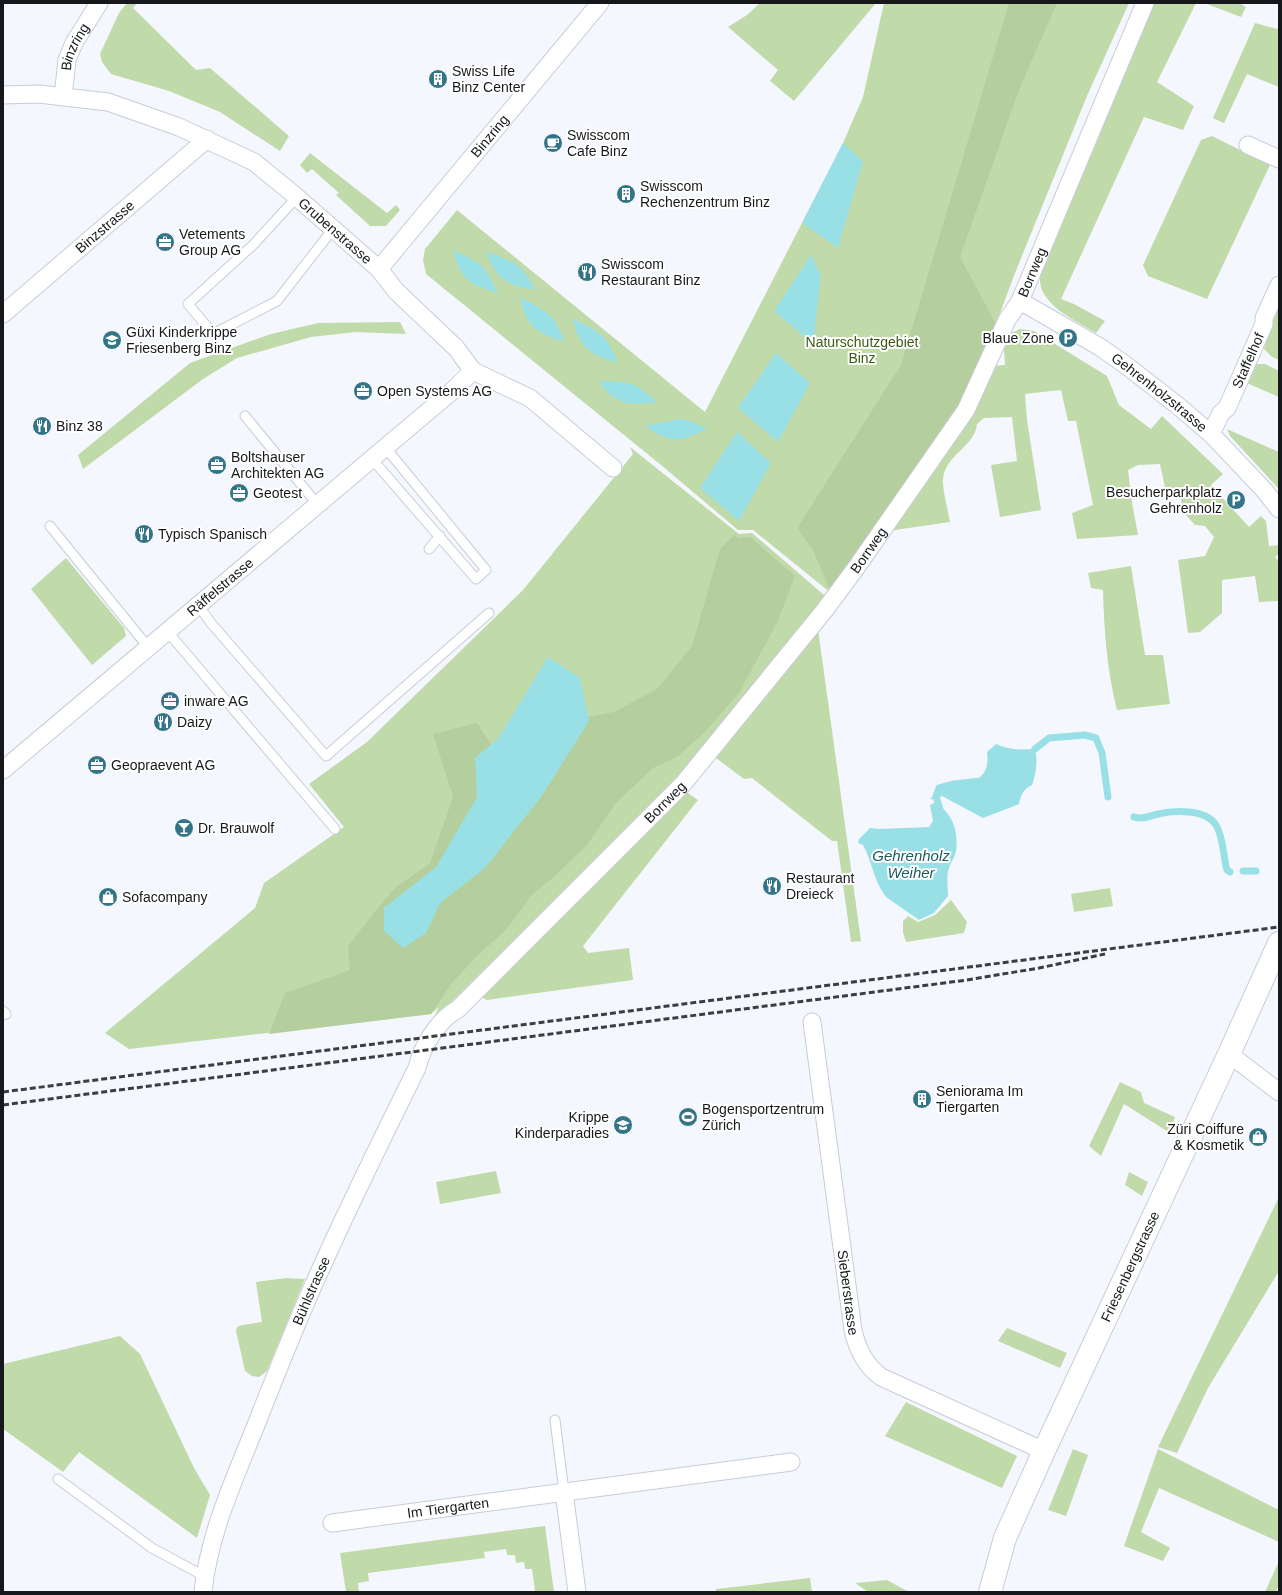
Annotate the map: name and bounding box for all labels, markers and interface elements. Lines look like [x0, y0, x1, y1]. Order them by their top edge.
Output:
street label: Binzring [58, 20, 92, 71]
place label: Swiss Life Binz Center [452, 63, 525, 95]
building icon: Swiss Life Binz Center [427, 68, 449, 90]
street label: Binzring [467, 111, 512, 161]
place label: Swisscom Cafe Binz [567, 127, 630, 159]
cafe icon: Swisscom Cafe Binz [542, 132, 564, 154]
place label: Swisscom Rechenzentrum Binz [640, 178, 770, 210]
building icon: Swisscom Rechenzentrum Binz [615, 183, 637, 205]
street label: Grubenstrasse [295, 195, 375, 267]
street label: Binzstrasse [72, 197, 138, 256]
place label: Vetements Group AG [179, 226, 245, 258]
office icon: Vetements Group AG [154, 231, 176, 253]
street label: Borrweg [1015, 245, 1050, 299]
place label: Swisscom Restaurant Binz [601, 256, 701, 288]
restaurant icon: Swisscom Restaurant Binz [576, 261, 598, 283]
place label: Güxi Kinderkrippe Friesenberg Binz [126, 324, 237, 356]
parking icon: Blaue Zone [1057, 327, 1079, 349]
school or university icon: Güxi Kinderkrippe Friesenberg Binz [101, 329, 123, 351]
place label: Blaue Zone [982, 330, 1054, 346]
street label: Staffelhof [1229, 330, 1267, 391]
park label: Naturschutzgebiet Binz [806, 334, 919, 366]
street label: Gehrenholzstrasse [1108, 350, 1211, 435]
office icon: Open Systems AG [352, 380, 374, 402]
place label: Open Systems AG [377, 383, 492, 399]
restaurant icon: Binz 38 [31, 415, 53, 437]
place label: Binz 38 [56, 418, 103, 434]
place label: Boltshauser Architekten AG [231, 449, 324, 481]
office icon: Boltshauser Architekten AG [206, 454, 228, 476]
office icon: Geotest [228, 482, 250, 504]
place label: Besucherparkplatz Gehrenholz [1106, 484, 1222, 516]
place label: Geotest [253, 485, 302, 501]
parking icon: Besucherparkplatz Gehrenholz [1225, 489, 1247, 511]
restaurant icon: Typisch Spanisch [133, 523, 155, 545]
street label: Borrweg [847, 524, 890, 576]
place label: Typisch Spanisch [158, 526, 267, 542]
street label: Räffelstrasse [184, 554, 257, 619]
office icon: inware AG [159, 690, 181, 712]
place label: inware AG [184, 693, 249, 709]
restaurant icon: Daizy [152, 711, 174, 733]
place label: Daizy [177, 714, 212, 730]
office icon: Geopraevent AG [86, 754, 108, 776]
place label: Geopraevent AG [111, 757, 215, 773]
street label: Borrweg [641, 778, 689, 826]
bar icon: Dr. Brauwolf [173, 817, 195, 839]
place label: Dr. Brauwolf [198, 820, 274, 836]
water label: Gehrenholz Weiher [872, 847, 950, 881]
place label: Restaurant Dreieck [786, 870, 855, 902]
restaurant icon: Restaurant Dreieck [761, 875, 783, 897]
shop icon: Sofacompany [97, 886, 119, 908]
place label: Sofacompany [122, 889, 208, 905]
place label: Seniorama Im Tiergarten [936, 1083, 1023, 1115]
building icon: Seniorama Im Tiergarten [911, 1088, 933, 1110]
place label: Bogensportzentrum Zürich [702, 1101, 824, 1133]
sports icon: Bogensportzentrum Zürich [677, 1106, 699, 1128]
place label: Krippe Kinderparadies [515, 1109, 609, 1141]
school or university icon: Krippe Kinderparadies [612, 1114, 634, 1136]
place label: Züri Coiffure & Kosmetik [1167, 1121, 1245, 1153]
shop icon: Züri Coiffure & Kosmetik [1247, 1126, 1269, 1148]
street label: Friesenbergstrasse [1097, 1209, 1163, 1324]
street label: Sieberstrasse [834, 1249, 862, 1337]
street label: Bühlstrasse [289, 1254, 333, 1327]
street label: Im Tiergarten [406, 1494, 490, 1521]

